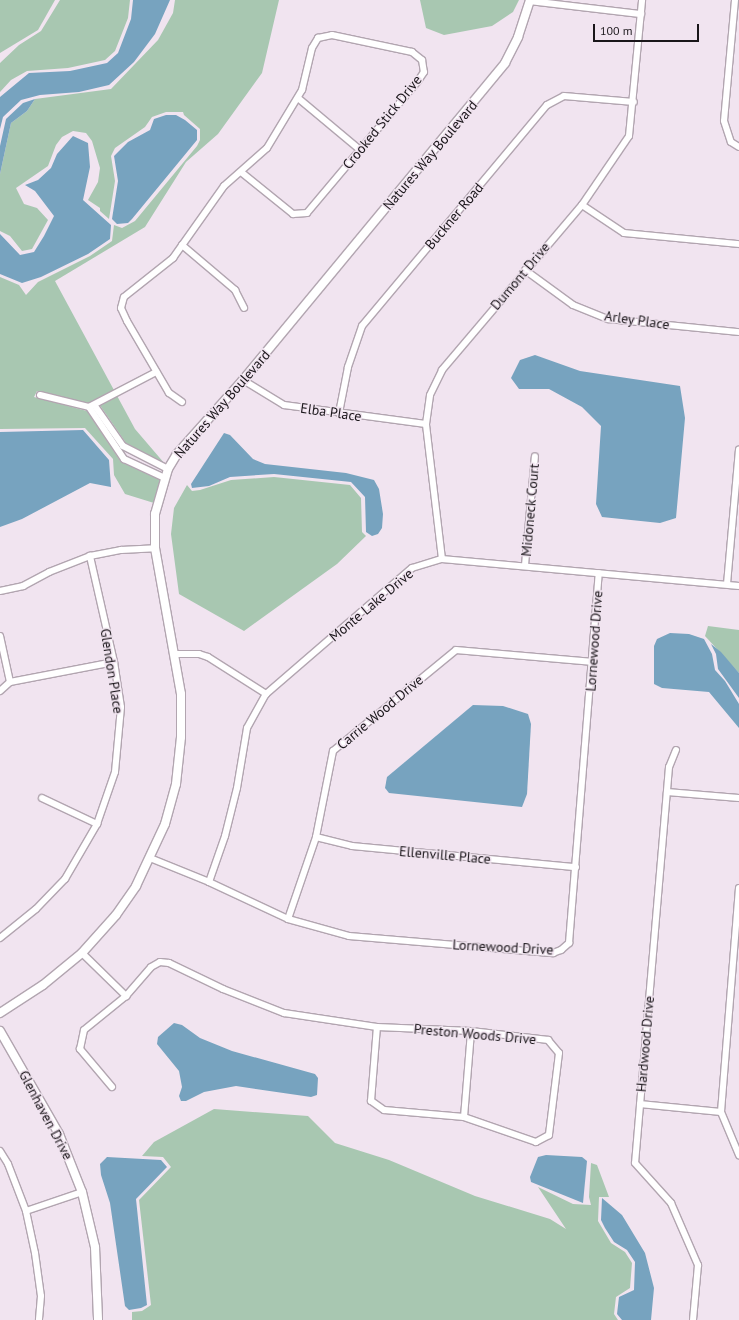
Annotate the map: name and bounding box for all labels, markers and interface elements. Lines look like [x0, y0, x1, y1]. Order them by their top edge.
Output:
scale bar [595, 16, 701, 42]
text: 100 m [600, 23, 633, 38]
street label: Crooked Stick Drive [339, 71, 425, 173]
street label: Natures Way Boulevard [379, 97, 481, 213]
street label: Buckner Road [421, 179, 487, 253]
street label: Dumont Drive [487, 239, 553, 313]
street label: Arley Place [603, 307, 671, 333]
street label: Natures Way Boulevard [170, 346, 274, 462]
street label: Elba Place [299, 399, 363, 425]
street label: Midoneck Court [518, 463, 542, 557]
street label: Monte Lake Drive [326, 565, 416, 645]
street label: Lornewood Drive [582, 590, 606, 692]
street label: Glendon Place [97, 627, 127, 715]
street label: Carrie Wood Drive [333, 671, 427, 753]
street label: Ellenville Place [398, 843, 492, 867]
street label: Lornewood Drive [452, 936, 554, 958]
street label: Hardwood Drive [632, 995, 658, 1093]
street label: Preston Woods Drive [413, 1020, 537, 1048]
street label: Glenhaven Drive [15, 1068, 77, 1162]

